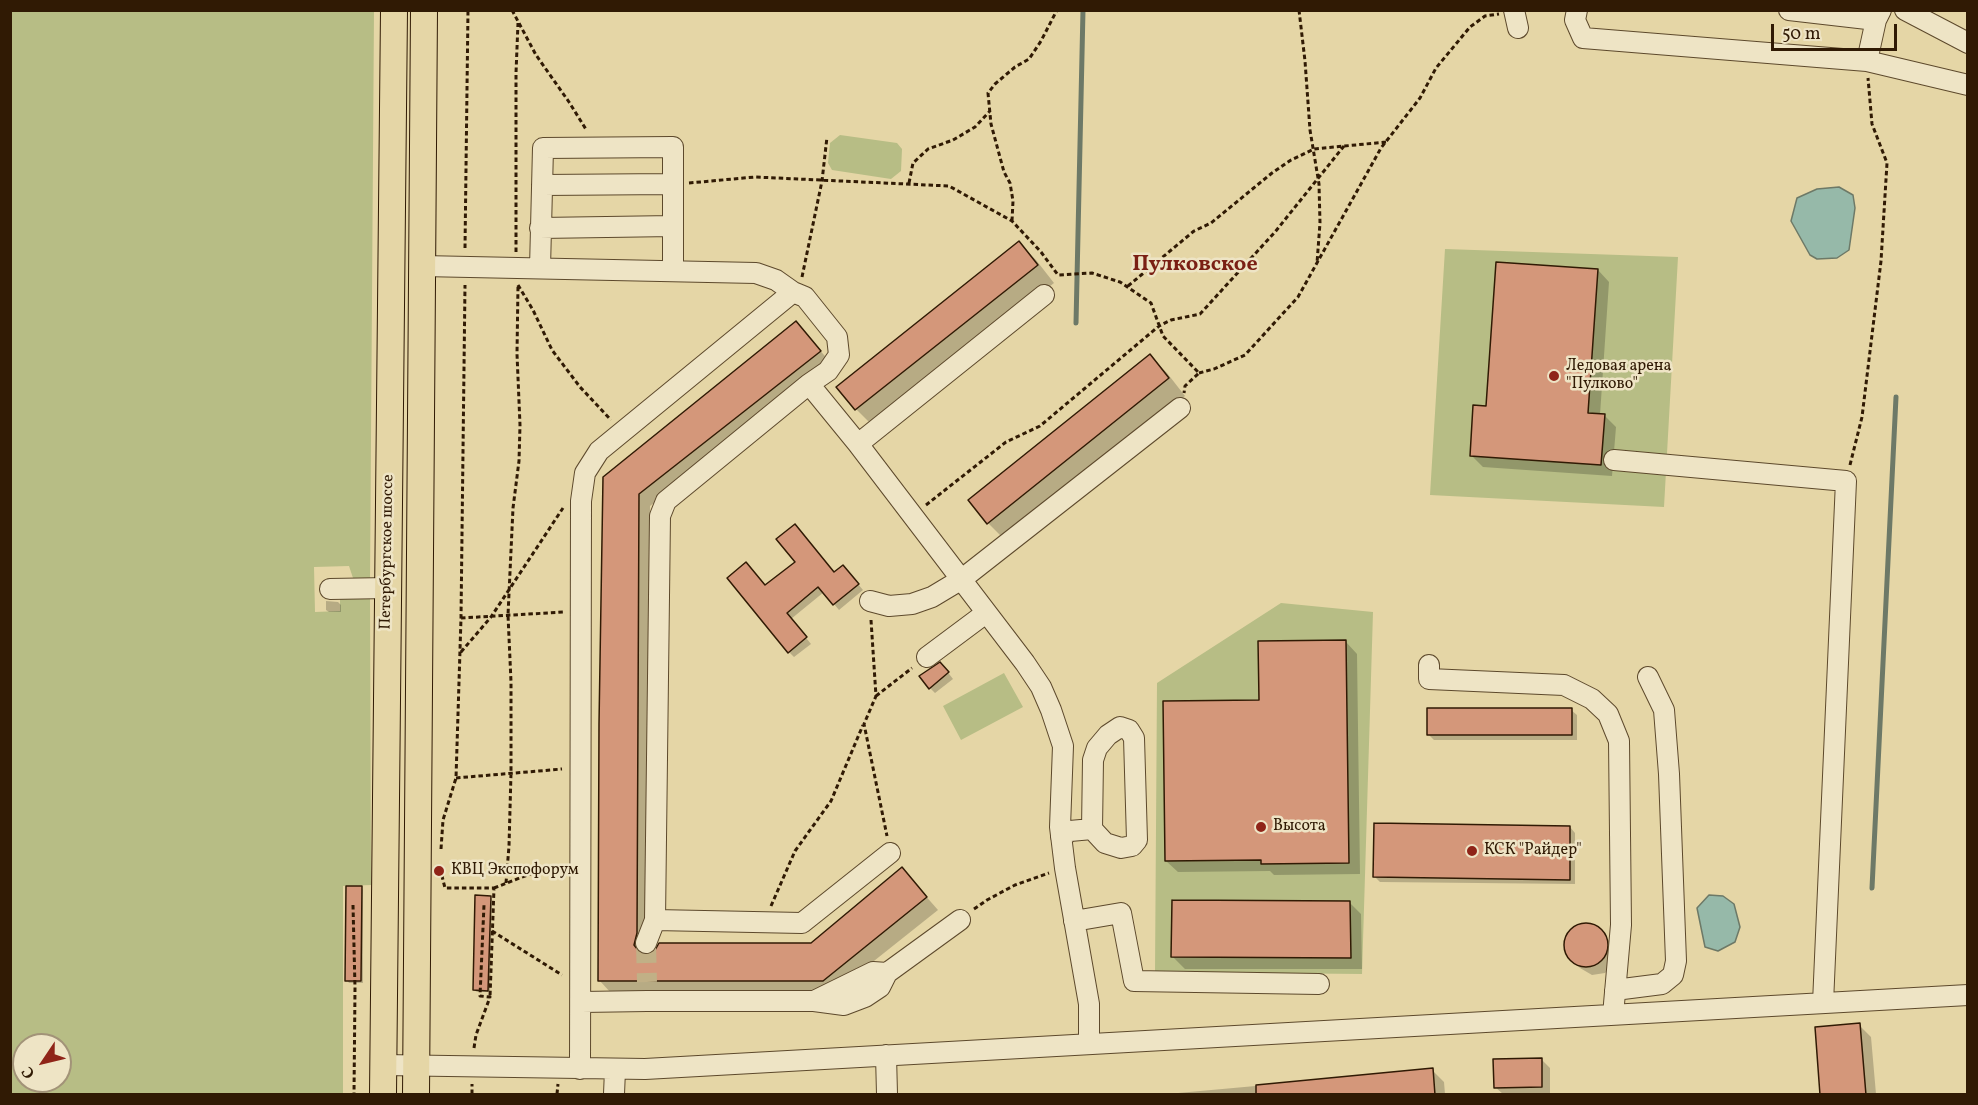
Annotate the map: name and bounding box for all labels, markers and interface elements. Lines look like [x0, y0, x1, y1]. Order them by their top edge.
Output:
scale bar [1774, 12, 1900, 50]
text: 50 m [1782, 22, 1821, 47]
district label: Пулковское [1132, 253, 1258, 279]
place label: Ледовая арена "Пулково" [1566, 357, 1672, 395]
marker: Ледовая арена "Пулково" [1547, 369, 1561, 383]
street label: Петербургское шоссе [377, 474, 399, 630]
place label: Высота [1273, 817, 1326, 837]
marker: Высота [1254, 820, 1268, 834]
place label: КСК "Райдер" [1484, 841, 1582, 861]
marker: КСК "Райдер" [1465, 844, 1479, 858]
place label: КВЦ Экспофорум [451, 861, 579, 881]
marker: КВЦ Экспофорум [432, 864, 446, 878]
north arrow [12, 1033, 72, 1093]
text: С [17, 1062, 41, 1083]

